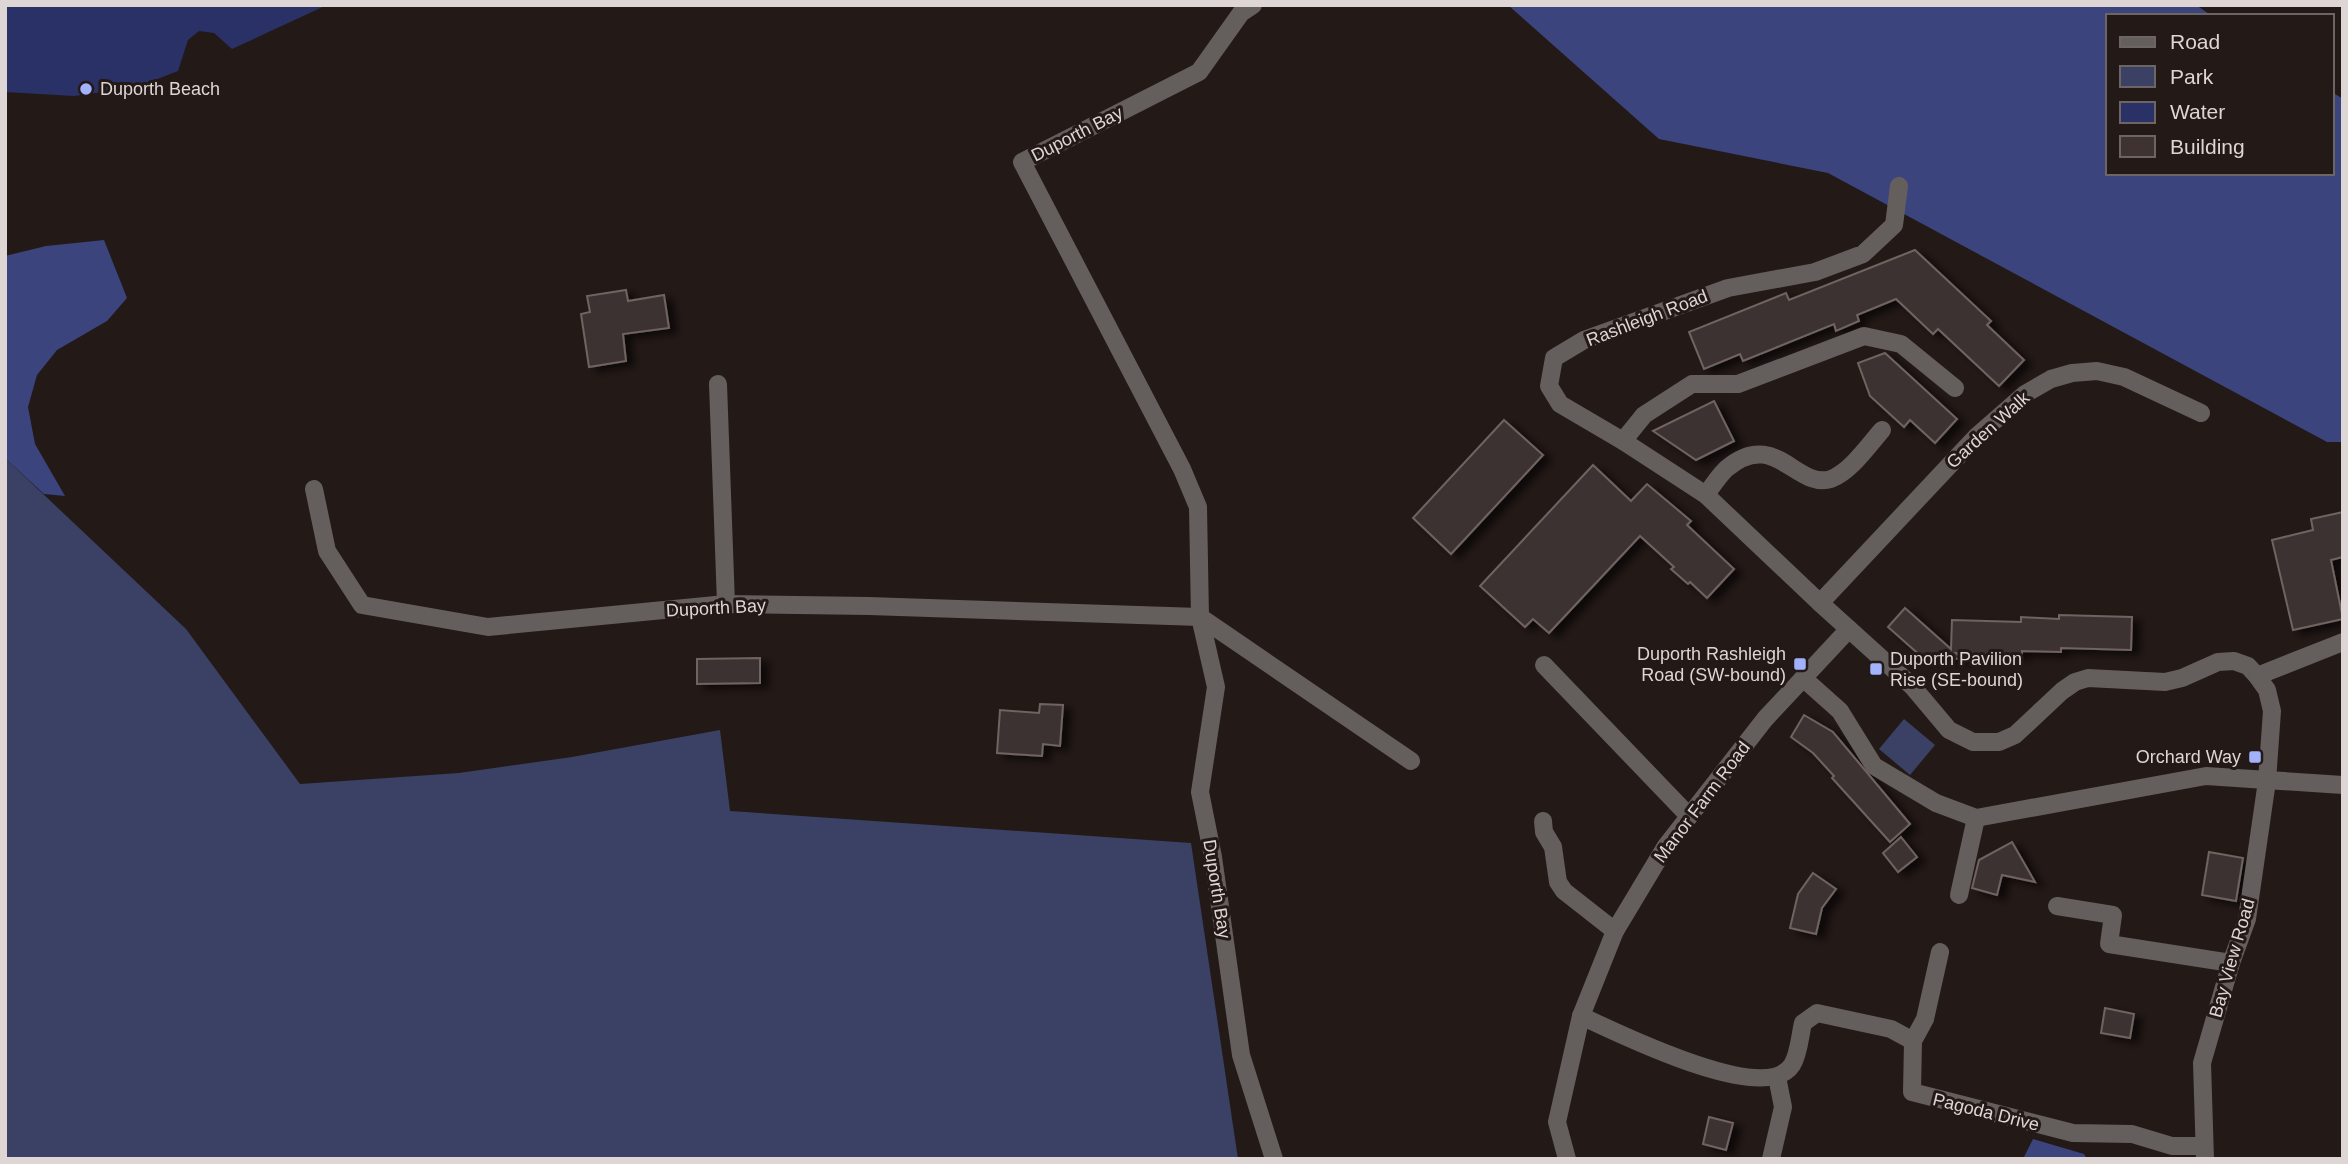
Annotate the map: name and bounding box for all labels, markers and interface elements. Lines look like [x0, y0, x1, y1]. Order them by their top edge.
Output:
legend [2106, 14, 2334, 175]
text: Road [2170, 30, 2220, 53]
text: Park [2170, 65, 2214, 88]
place label: Duporth Beach [100, 79, 220, 99]
marker: Duporth Beach [78, 81, 94, 97]
text: Water [2170, 100, 2225, 123]
street label: Duporth Bay [1028, 102, 1126, 166]
text: Building [2170, 135, 2245, 158]
street label: Rashleigh Road [1584, 286, 1710, 350]
street label: Garden Walk [1943, 387, 2034, 472]
street label: Duporth Bay [666, 595, 766, 621]
place label: Duporth Rashleigh Road (SW-bound) [1637, 644, 1786, 685]
place label: Duporth Pavilion Rise (SE-bound) [1890, 649, 2023, 690]
marker: Duporth Rashleigh Road (SW-bound) [1792, 656, 1808, 672]
marker: Duporth Pavilion Rise (SE-bound) [1868, 661, 1884, 677]
street label: Manor Farm Road [1650, 738, 1754, 866]
place label: Orchard Way [2136, 747, 2241, 767]
marker: Orchard Way [2247, 749, 2263, 765]
street label: Duporth Bay [1199, 838, 1235, 940]
street label: Bay View Road [2205, 896, 2259, 1020]
street label: Pagoda Drive [1931, 1089, 2041, 1135]

